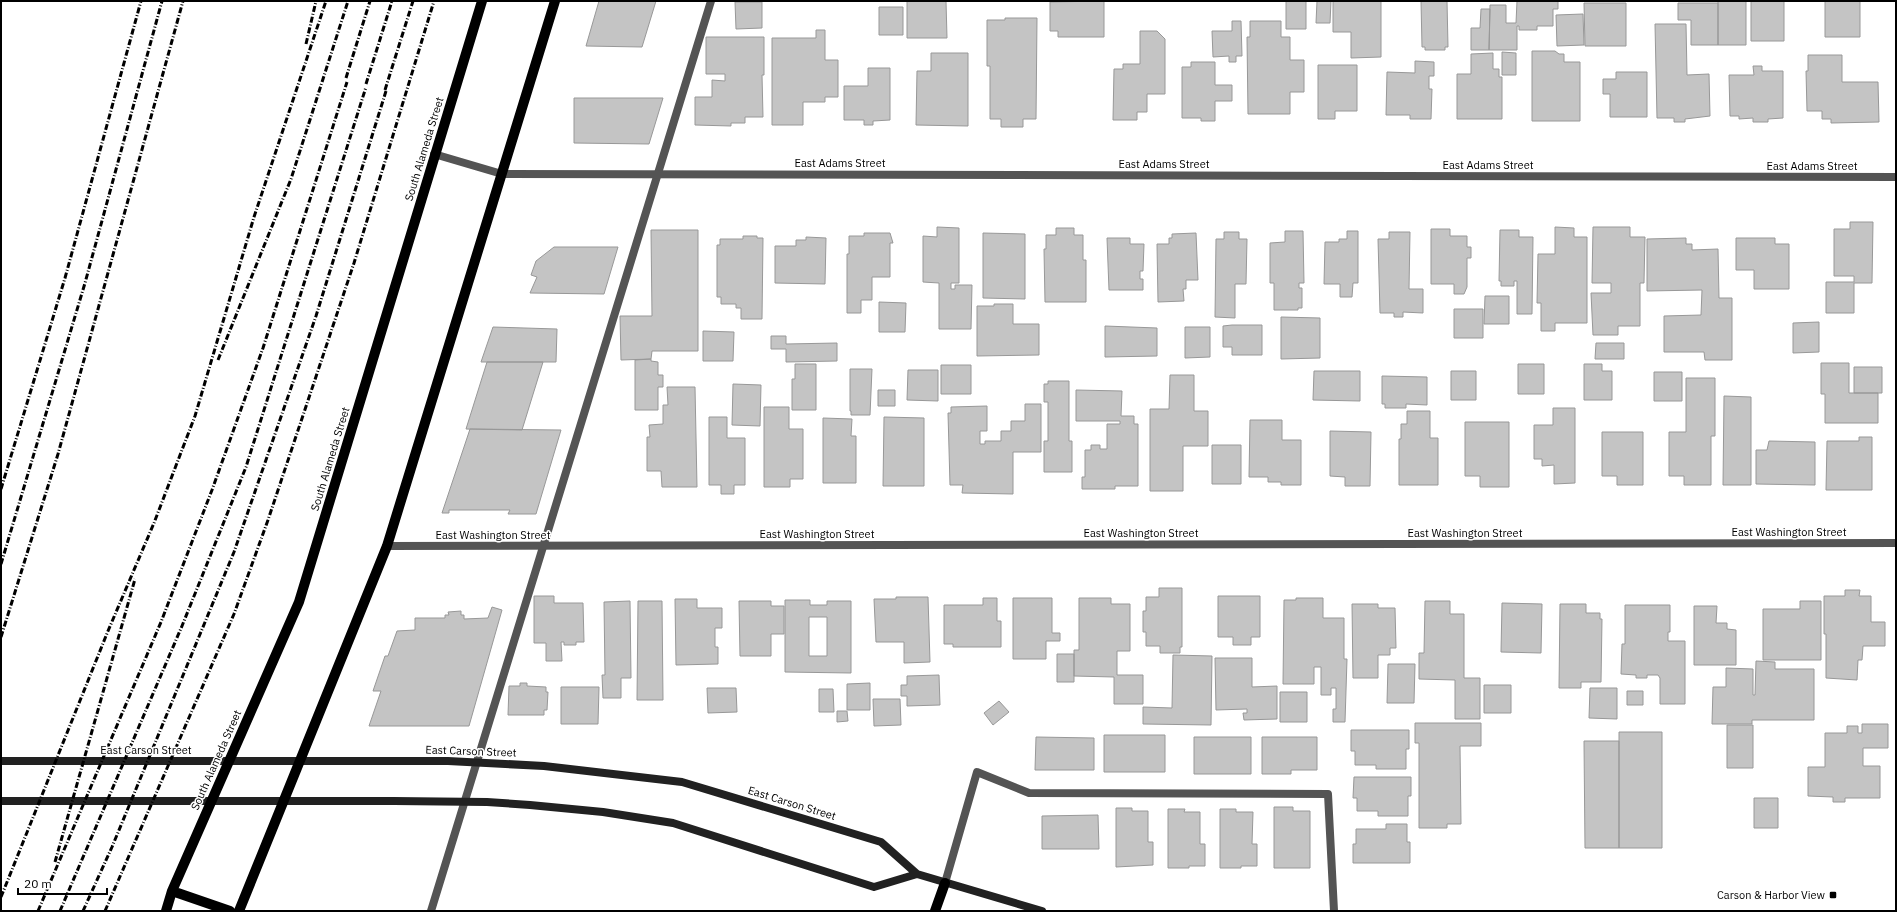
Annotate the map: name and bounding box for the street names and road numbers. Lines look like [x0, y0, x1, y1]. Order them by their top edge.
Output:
street label: South Alameda Street [402, 95, 447, 203]
street label: East Adams Street [794, 156, 886, 170]
street label: East Adams Street [1118, 157, 1210, 171]
street label: East Adams Street [1442, 158, 1534, 172]
street label: East Adams Street [1766, 159, 1858, 173]
street label: South Alameda Street [308, 405, 353, 513]
street label: East Washington Street [1732, 525, 1847, 539]
street label: East Washington Street [1084, 526, 1199, 540]
street label: East Washington Street [1408, 526, 1523, 540]
street label: East Washington Street [760, 527, 875, 541]
street label: East Washington Street [436, 528, 551, 542]
street label: South Alameda Street [188, 708, 244, 812]
street label: East Carson Street [425, 742, 517, 760]
street label: East Carson Street [100, 743, 192, 757]
street label: East Carson Street [746, 783, 838, 823]

